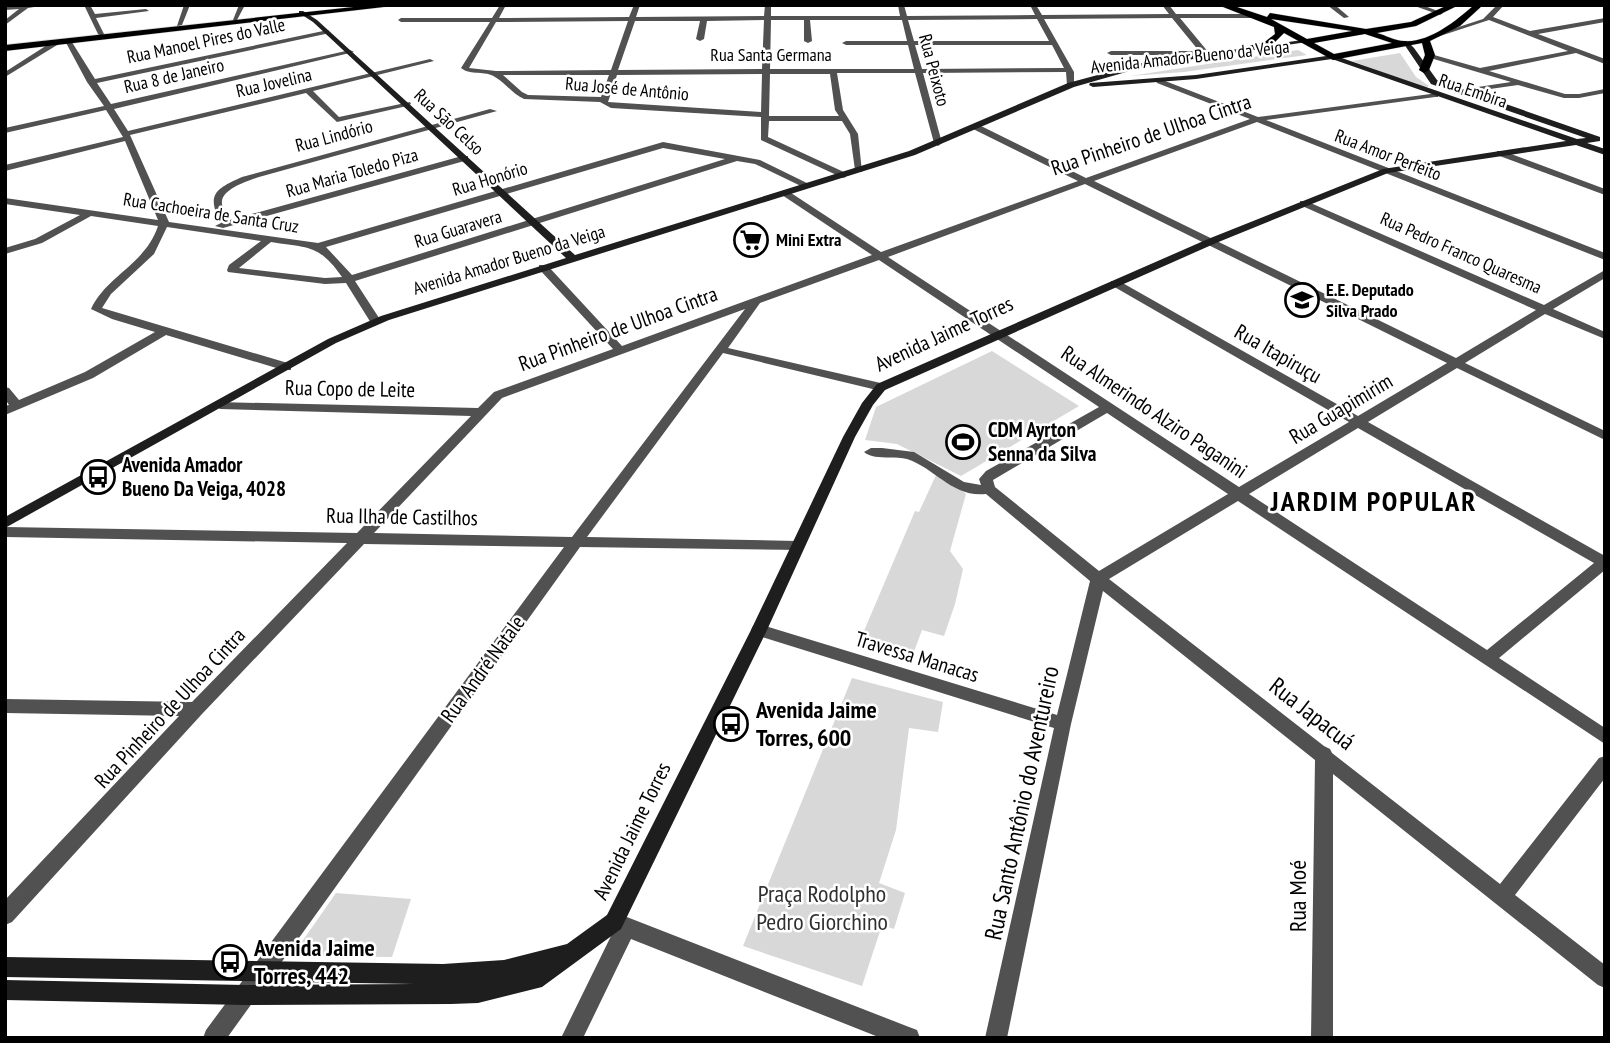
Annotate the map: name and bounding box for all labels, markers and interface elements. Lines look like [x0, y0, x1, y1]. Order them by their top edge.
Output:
street label: Rua Manoel Pires do Valle [125, 13, 287, 69]
street label: Rua Peixoto [914, 31, 955, 109]
street label: Avenida Amador Bueno da Veiga [1089, 35, 1290, 78]
street label: Rua Santa Germana [710, 43, 832, 66]
street label: Rua 8 de Janeiro [122, 53, 226, 98]
street label: Rua Jovelina [234, 63, 314, 102]
street label: Rua Embira [1436, 68, 1510, 113]
street label: Rua José de Antônio [564, 72, 690, 105]
street label: Rua São Celso [410, 83, 489, 160]
street label: Rua Pinheiro de Ulhoa Cintra [1047, 88, 1254, 181]
street label: Rua Lindório [293, 114, 375, 157]
street label: Rua Amor Perfeito [1332, 124, 1445, 185]
street label: Rua Maria Toledo Piza [283, 143, 421, 202]
street label: Rua Honório [450, 156, 530, 201]
street label: Rua Cachoeira de Santa Cruz [122, 187, 300, 238]
street label: Rua Guaravera [411, 204, 504, 253]
street label: Rua Pedro Franco Quaresma [1377, 207, 1545, 298]
street label: Avenida Amador Bueno da Veiga [410, 219, 608, 300]
supermarket icon: Mini Extra [732, 221, 770, 259]
place label: Mini Extra [776, 228, 841, 251]
place label: E.E. Deputado Silva Prado [1326, 278, 1414, 322]
street label: Rua Pinheiro de Ulhoa Cintra [515, 280, 721, 377]
school or university icon: E.E. Deputado Silva Prado [1283, 281, 1321, 319]
street label: Avenida Jaime Torres [870, 290, 1017, 377]
street label: Rua Itapiruçu [1230, 318, 1327, 389]
street label: Rua Almerindo Alziro Paganini [1056, 339, 1253, 484]
street label: Rua Guapimirim [1284, 367, 1397, 450]
street label: Rua Copo de Leite [285, 374, 415, 403]
place label: CDM Ayrton Senna da Silva [988, 416, 1097, 467]
sports icon: CDM Ayrton Senna da Silva [944, 423, 982, 461]
place label: Avenida Amador Bueno Da Veiga, 4028 [121, 451, 286, 502]
bus stop icon: Avenida Amador Bueno Da Veiga, 4028 [79, 458, 117, 496]
district label: JARDIM POPULAR [1270, 482, 1477, 519]
street label: Rua Ilha de Castilhos [326, 502, 478, 531]
street label: Rua André Natale [435, 610, 531, 728]
street label: Rua Pinheiro de Ulhoa Cintra [88, 622, 251, 794]
street label: Travessa Manacas [852, 625, 982, 688]
street label: Rua Santo Antônio do Aventureiro [977, 663, 1066, 943]
street label: Rua Japacuá [1263, 670, 1361, 757]
place label: Avenida Jaime Torres, 600 [755, 694, 877, 753]
bus stop icon: Avenida Jaime Torres, 600 [712, 705, 750, 743]
street label: Avenida Jaime Torres [587, 758, 676, 904]
street label: Rua Moé [1282, 860, 1313, 932]
park label: Praça Rodolpho Pedro Giorchino [756, 878, 888, 937]
place label: Avenida Jaime Torres, 442 [253, 932, 375, 991]
bus stop icon: Avenida Jaime Torres, 442 [211, 943, 249, 981]

